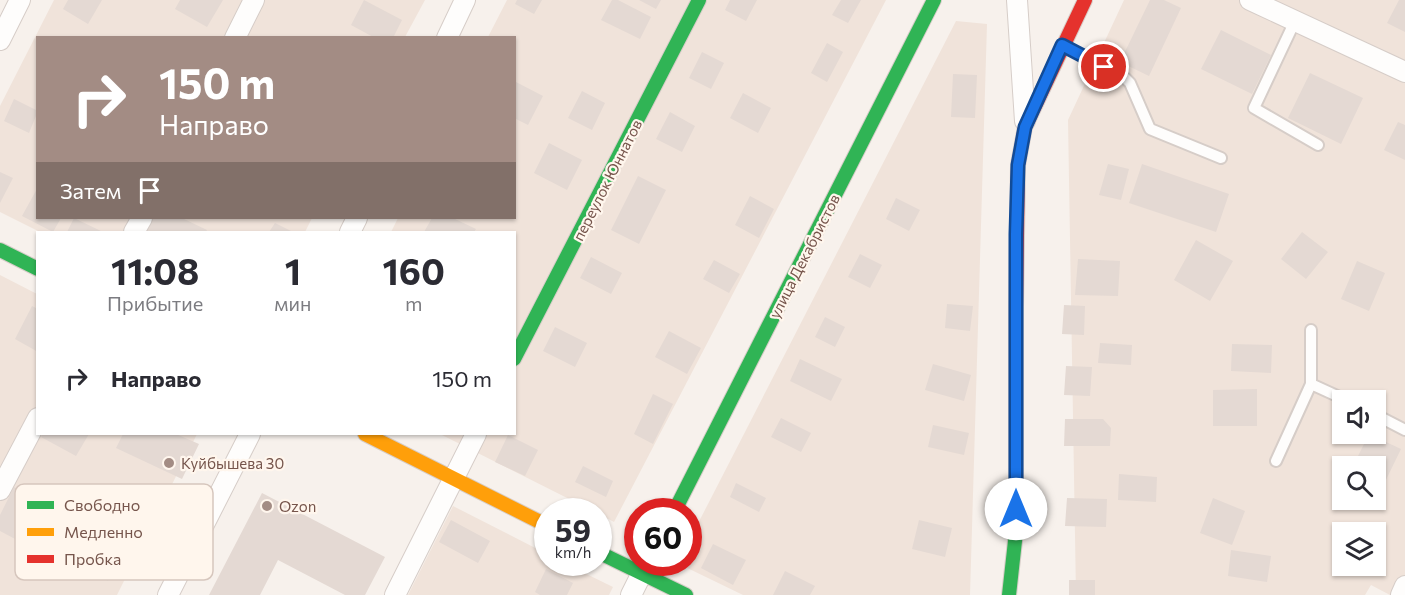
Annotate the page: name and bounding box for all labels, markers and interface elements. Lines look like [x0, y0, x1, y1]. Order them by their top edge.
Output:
pin [1078, 41, 1129, 92]
icon: arrive [1087, 50, 1120, 83]
text: 150 m [159, 56, 275, 108]
icon: right [60, 60, 138, 138]
text: Направо [159, 108, 269, 141]
street label: переулок Юннатов [569, 116, 645, 244]
icon: arrive [133, 174, 166, 207]
text: Затем [60, 177, 121, 204]
street label: улица Декабристов [765, 191, 843, 321]
text: 11:08 [111, 248, 199, 292]
text: 1 [285, 248, 301, 292]
text: 160 [382, 248, 445, 292]
text: Прибытие [107, 291, 203, 315]
text: мин [274, 291, 311, 315]
text: m [405, 291, 422, 315]
icon: right [60, 362, 93, 395]
text: Направо [111, 365, 201, 392]
text: 150 m [432, 365, 492, 392]
map controls [1332, 390, 1386, 576]
button: sound [1332, 390, 1386, 444]
place label: Куйбышева 30 [181, 454, 284, 472]
marker: Куйбышева 30 [162, 456, 176, 470]
button: search [1332, 456, 1386, 510]
position arrow [984, 477, 1048, 541]
legend [15, 484, 213, 580]
text: Свободно [64, 495, 140, 514]
place label: Ozon [279, 497, 316, 515]
speed limit sign: 60 [624, 498, 702, 576]
marker: Ozon [260, 499, 274, 513]
text: 59 [555, 511, 591, 548]
text: Медленно [64, 522, 143, 541]
button: layers [1332, 522, 1386, 576]
text: km/h [555, 543, 591, 561]
text: Пробка [64, 549, 121, 568]

